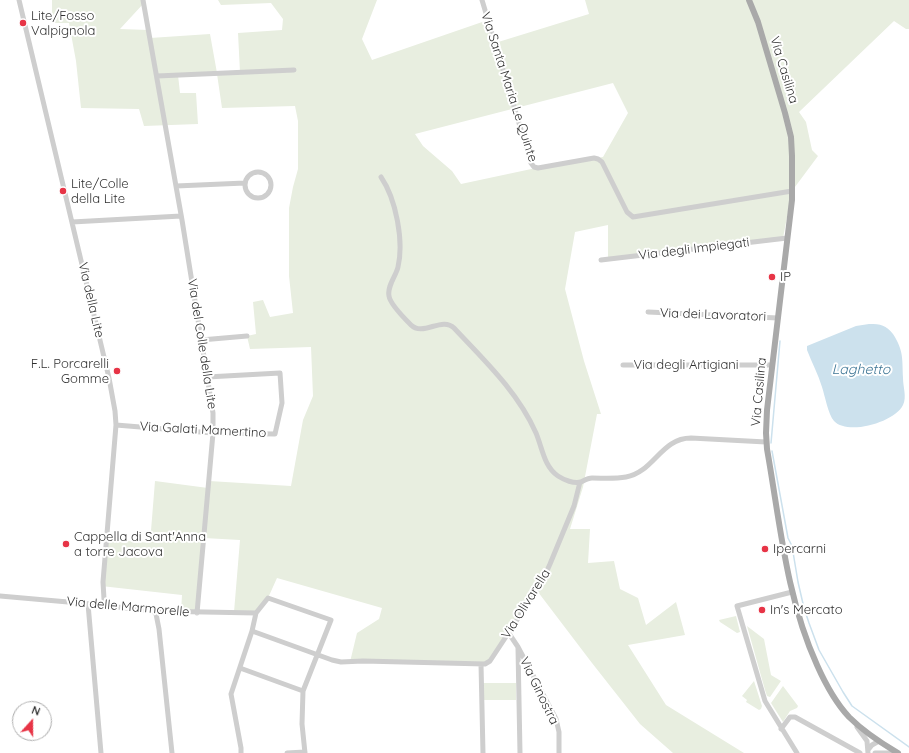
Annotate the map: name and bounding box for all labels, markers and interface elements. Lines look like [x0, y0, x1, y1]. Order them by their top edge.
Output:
place label: Lite/Fosso Valpignola [31, 8, 95, 39]
street label: Via Santa Maria Le Quinte [477, 10, 541, 164]
marker: Lite/Fosso Valpignola [18, 18, 28, 28]
street label: Via Casilina [766, 35, 802, 105]
place label: Lite/Colle della Lite [71, 176, 129, 207]
marker: Lite/Colle della Lite [58, 186, 68, 196]
street label: Via degli Impiegati [638, 234, 750, 264]
street label: Via della Lite [75, 261, 107, 339]
place label: IP [780, 269, 791, 285]
marker: IP [767, 272, 777, 282]
street label: Via del Colle della Lite [184, 278, 220, 410]
street label: Via dei Lavoratori [660, 305, 766, 325]
place label: F.L. Porcarelli Gomme [31, 356, 109, 387]
street label: Via degli Artigiani [633, 357, 739, 373]
street label: Via Casilina [748, 357, 770, 427]
water label: Laghetto [832, 362, 890, 378]
marker: F.L. Porcarelli Gomme [112, 366, 122, 376]
street label: Via Galati Mamertino [139, 419, 267, 441]
place label: Cappella di Sant'Anna a torre Jacova [74, 529, 206, 560]
marker: Cappella di Sant'Anna a torre Jacova [61, 539, 71, 549]
place label: Ipercarni [773, 541, 826, 557]
marker: Ipercarni [760, 544, 770, 554]
street label: Via Olivarella [498, 566, 554, 642]
street label: Via delle Marmorelle [66, 594, 190, 620]
place label: In's Mercato [770, 602, 843, 618]
marker: In's Mercato [757, 605, 767, 615]
street label: Via Ginostra [516, 655, 562, 727]
north arrow [12, 701, 52, 741]
text: N [30, 703, 42, 719]

